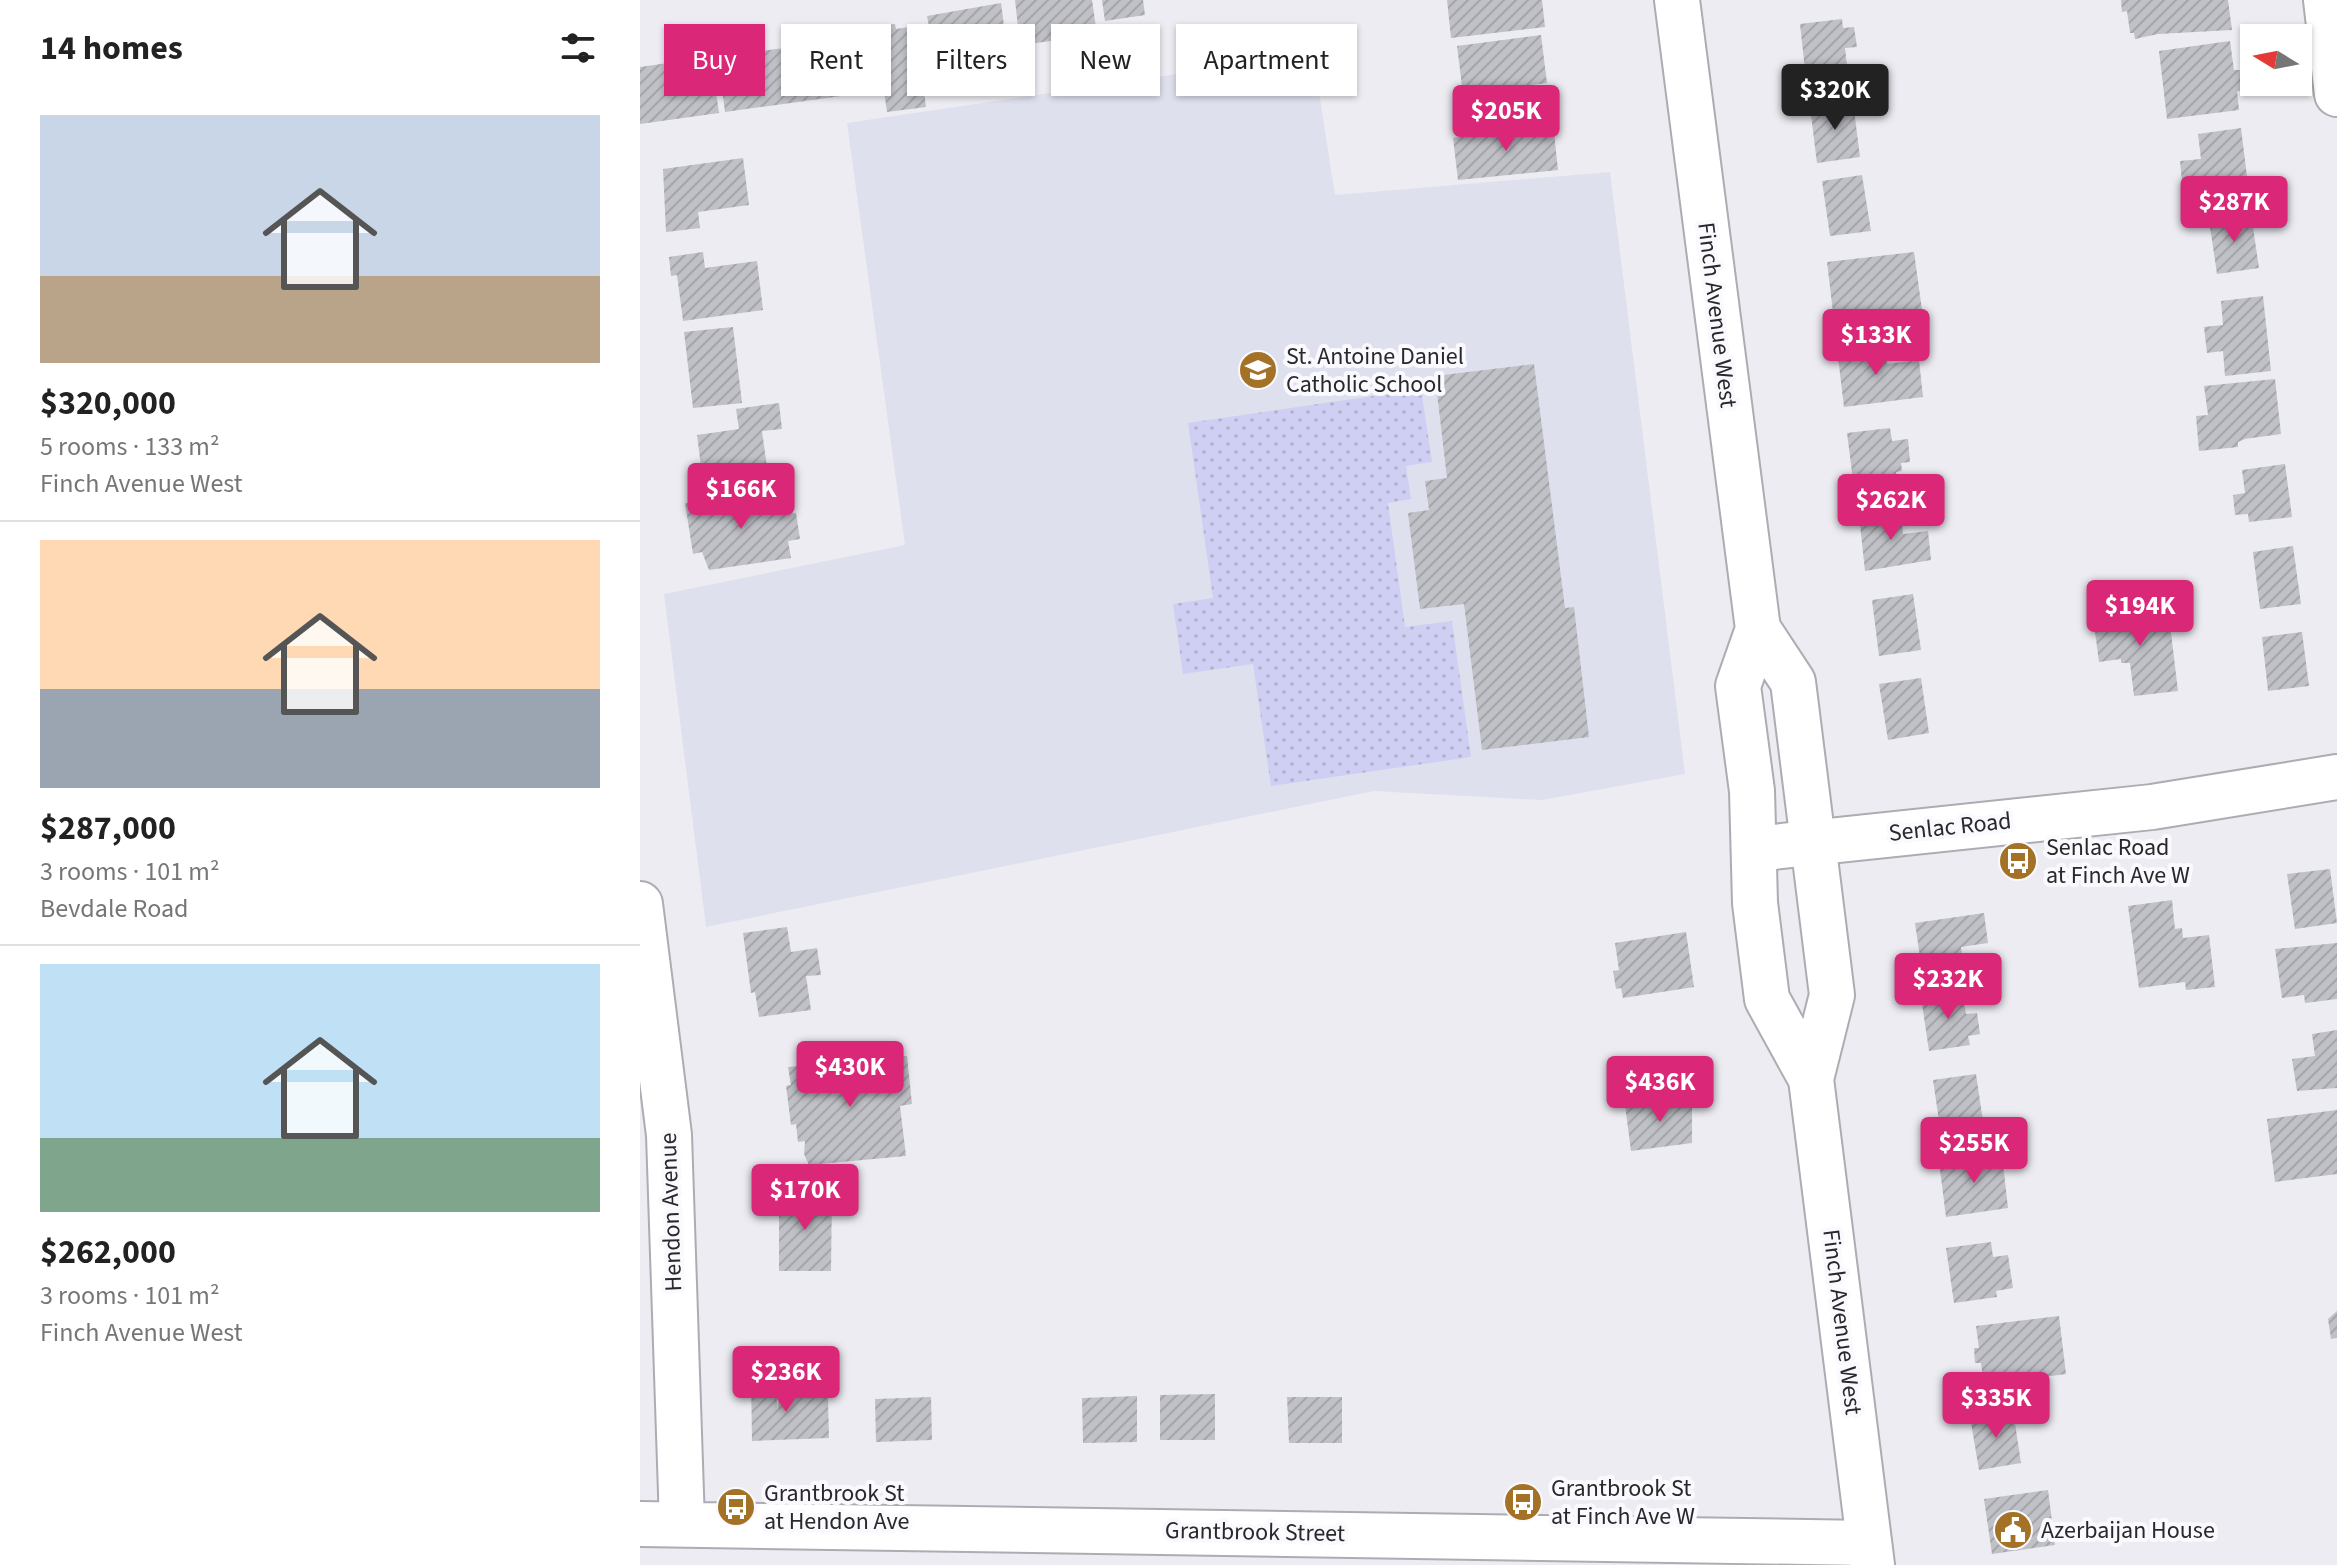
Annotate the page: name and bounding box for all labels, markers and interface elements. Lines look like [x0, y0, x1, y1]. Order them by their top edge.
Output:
text: 14 homes [40, 24, 183, 73]
chip: Buy [664, 24, 765, 96]
chip: Rent [781, 24, 891, 96]
chip: Filters [907, 24, 1035, 96]
chip: New [1051, 24, 1160, 96]
chip: Apartment [1176, 24, 1357, 96]
north arrow [2240, 24, 2312, 96]
map controls [2240, 24, 2312, 96]
icon: filters [556, 26, 600, 70]
pin: $320K [1779, 64, 1891, 132]
text: $320K [1800, 71, 1870, 108]
pin: $205K [1450, 85, 1562, 153]
text: $205K [1471, 92, 1541, 129]
icon: home [248, 167, 392, 311]
pin: $287K [2178, 176, 2290, 244]
text: $287K [2199, 183, 2269, 220]
street label: Finch Avenue West [1688, 220, 1746, 410]
pin: $133K [1820, 309, 1932, 377]
text: $133K [1841, 316, 1911, 353]
place label: St. Antoine Daniel Catholic School [1286, 339, 1464, 402]
school or university icon: St. Antoine Daniel Catholic School [1237, 349, 1279, 391]
text: $320,000 [40, 379, 176, 428]
text: 5 rooms · 133 m² [40, 428, 219, 465]
pin: $166K [685, 463, 797, 531]
text: Finch Avenue West [40, 465, 243, 502]
text: $166K [706, 470, 776, 507]
pin: $262K [1835, 474, 1947, 542]
text: $262K [1856, 481, 1926, 518]
pin: $194K [2084, 580, 2196, 648]
text: $194K [2105, 587, 2175, 624]
icon: home [248, 592, 392, 736]
street label: Senlac Road [1887, 803, 2013, 851]
text: $287,000 [40, 804, 176, 853]
place label: Senlac Road at Finch Ave W [2046, 830, 2190, 893]
bus stop icon: Senlac Road at Finch Ave W [1997, 840, 2039, 882]
text: 3 rooms · 101 m² [40, 853, 219, 890]
text: Bevdale Road [40, 890, 188, 927]
pin: $232K [1892, 953, 2004, 1021]
text: $232K [1913, 960, 1983, 997]
icon: home [248, 1016, 392, 1160]
pin: $430K [794, 1041, 906, 1109]
text: $430K [815, 1048, 885, 1085]
pin: $436K [1604, 1056, 1716, 1124]
text: $436K [1625, 1063, 1695, 1100]
pin: $255K [1918, 1117, 2030, 1185]
text: $255K [1939, 1124, 2009, 1161]
street label: Hendon Avenue [651, 1132, 691, 1292]
pin: $170K [749, 1164, 861, 1232]
text: $170K [770, 1171, 840, 1208]
street label: Finch Avenue West [1813, 1227, 1871, 1417]
text: $262,000 [40, 1228, 176, 1277]
text: 3 rooms · 101 m² [40, 1277, 219, 1314]
text: Finch Avenue West [40, 1314, 243, 1351]
pin: $236K [730, 1346, 842, 1414]
text: $236K [751, 1353, 821, 1390]
pin: $335K [1940, 1372, 2052, 1440]
text: $335K [1961, 1379, 2031, 1416]
place label: Grantbrook St at Finch Ave W [1551, 1471, 1695, 1534]
place label: Grantbrook St at Hendon Ave [764, 1476, 910, 1539]
bus stop icon: Grantbrook St at Finch Ave W [1502, 1481, 1544, 1523]
bus stop icon: Grantbrook St at Hendon Ave [715, 1486, 757, 1528]
public building icon: Azerbaijan House [1992, 1509, 2034, 1551]
street label: Grantbrook Street [1165, 1513, 1345, 1551]
place label: Azerbaijan House [2041, 1513, 2215, 1548]

